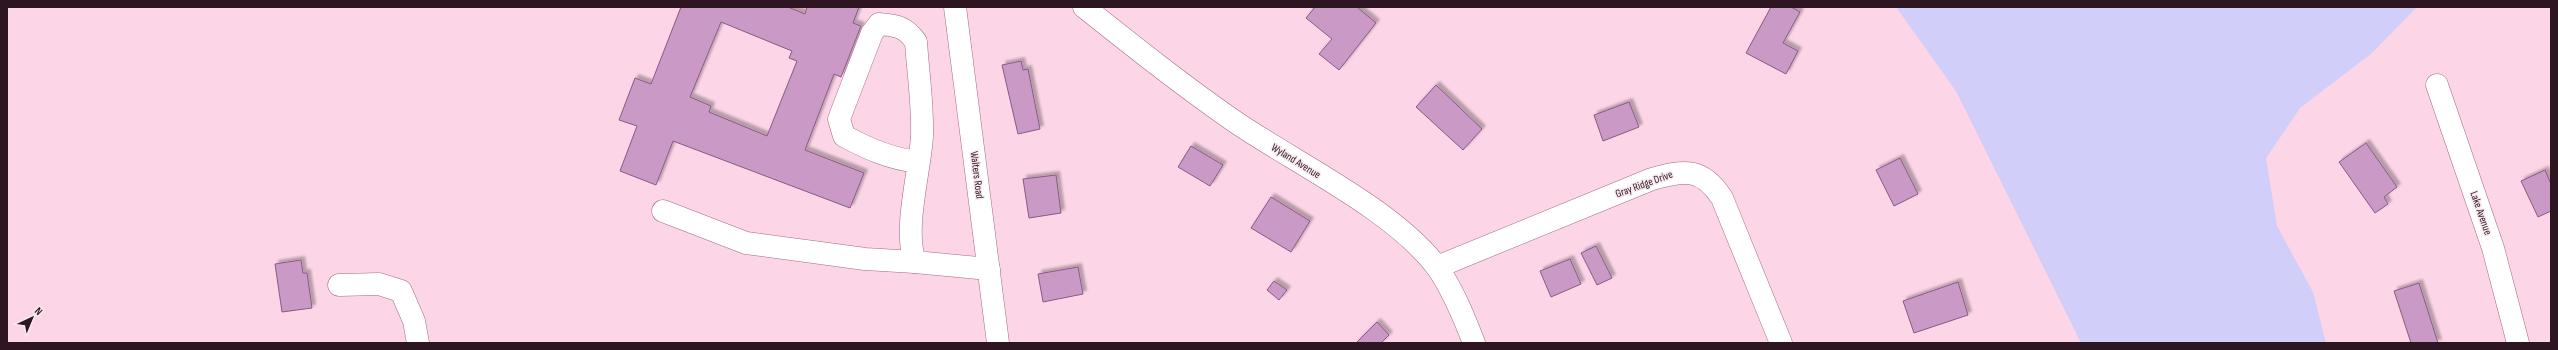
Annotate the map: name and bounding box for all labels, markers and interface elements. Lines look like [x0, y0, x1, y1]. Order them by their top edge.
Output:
street label: Wyland Avenue [1269, 141, 1323, 181]
street label: Walters Road [968, 150, 986, 200]
street label: Gray Ridge Drive [1614, 168, 1674, 200]
street label: Lake Avenue [2467, 189, 2495, 237]
north arrow [12, 298, 52, 338]
text: N [32, 304, 45, 318]

